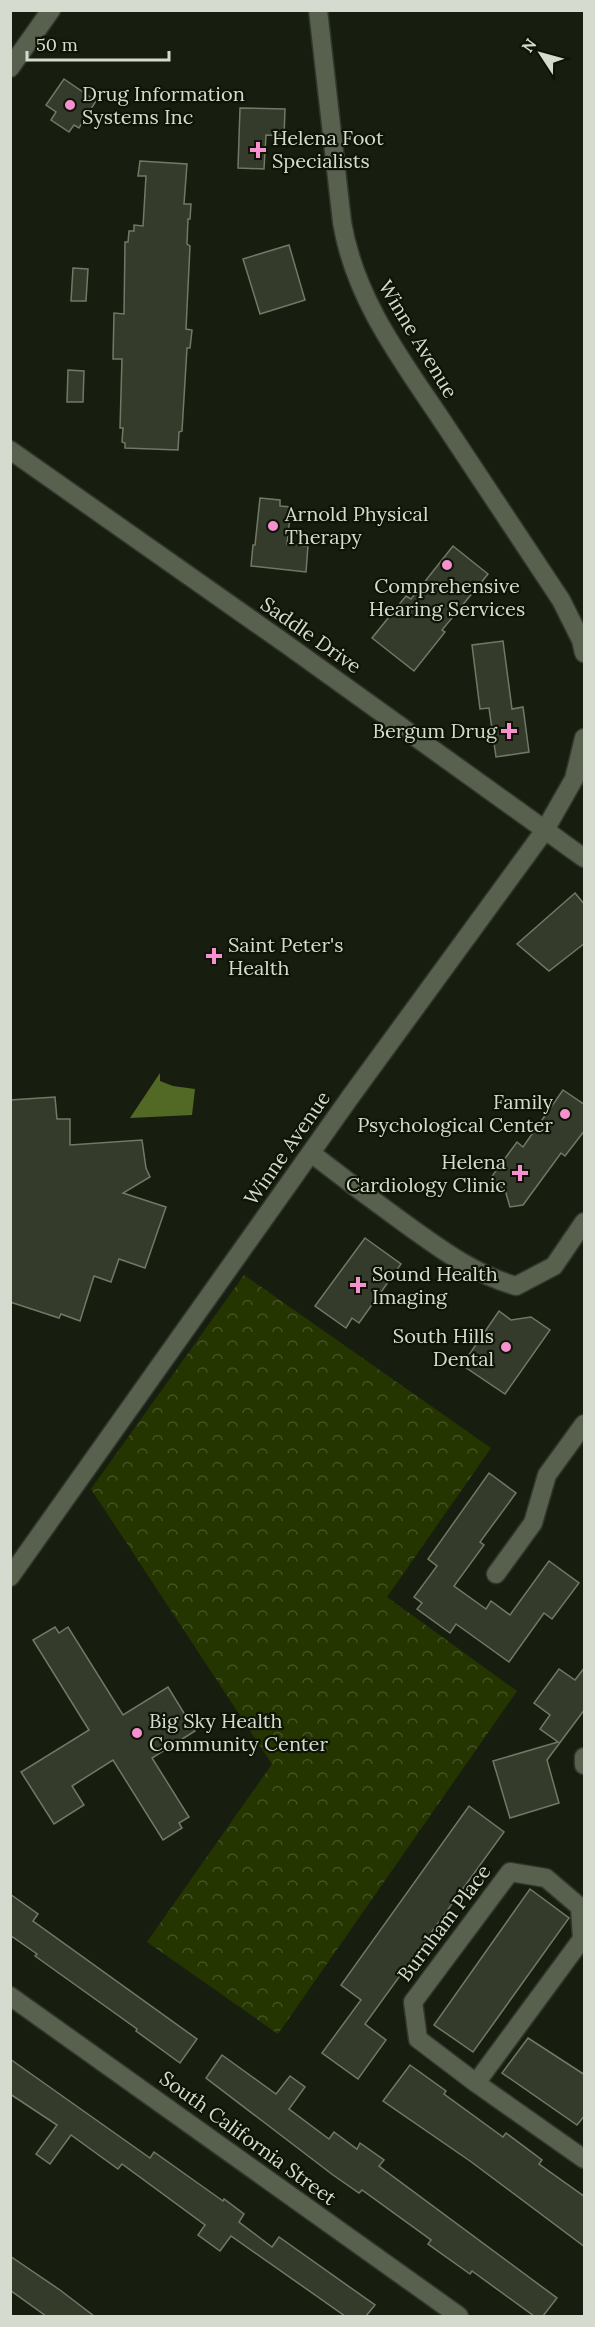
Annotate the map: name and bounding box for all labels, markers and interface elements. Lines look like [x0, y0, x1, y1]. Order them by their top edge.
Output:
scale bar [27, 24, 170, 62]
north arrow [511, 24, 571, 84]
text: 50 m [36, 33, 78, 56]
text: N [517, 34, 541, 56]
place label: Drug Information Systems Inc [82, 81, 245, 129]
marker: Drug Information Systems Inc [63, 98, 77, 112]
place label: Helena Foot Specialists [272, 125, 384, 173]
marker: Helena Foot Specialists [249, 141, 267, 159]
street label: Winne Avenue [373, 275, 464, 403]
place label: Arnold Physical Therapy [284, 501, 428, 549]
marker: Arnold Physical Therapy [266, 519, 280, 533]
marker: Comprehensive Hearing Services [440, 558, 454, 572]
place label: Comprehensive Hearing Services [369, 573, 525, 621]
street label: Saddle Drive [256, 591, 367, 679]
place label: Bergum Drug [372, 718, 498, 743]
marker: Bergum Drug [502, 724, 516, 738]
place label: Saint Peter's Health [228, 932, 344, 980]
marker: Saint Peter's Health [205, 947, 223, 965]
street label: Winne Avenue [238, 1086, 335, 1210]
place label: Family Psychological Center [357, 1089, 553, 1137]
marker: Family Psychological Center [558, 1107, 572, 1121]
place label: Helena Cardiology Clinic [346, 1149, 506, 1197]
marker: Helena Cardiology Clinic [511, 1164, 529, 1182]
place label: Sound Health Imaging [372, 1261, 498, 1309]
marker: Sound Health Imaging [349, 1276, 367, 1294]
place label: South Hills Dental [393, 1323, 494, 1371]
marker: South Hills Dental [499, 1340, 513, 1354]
place label: Big Sky Health Community Center [149, 1708, 328, 1756]
marker: Big Sky Health Community Center [130, 1726, 144, 1740]
street label: Burnham Place [392, 1859, 496, 1986]
street label: South California Street [155, 2065, 342, 2210]

